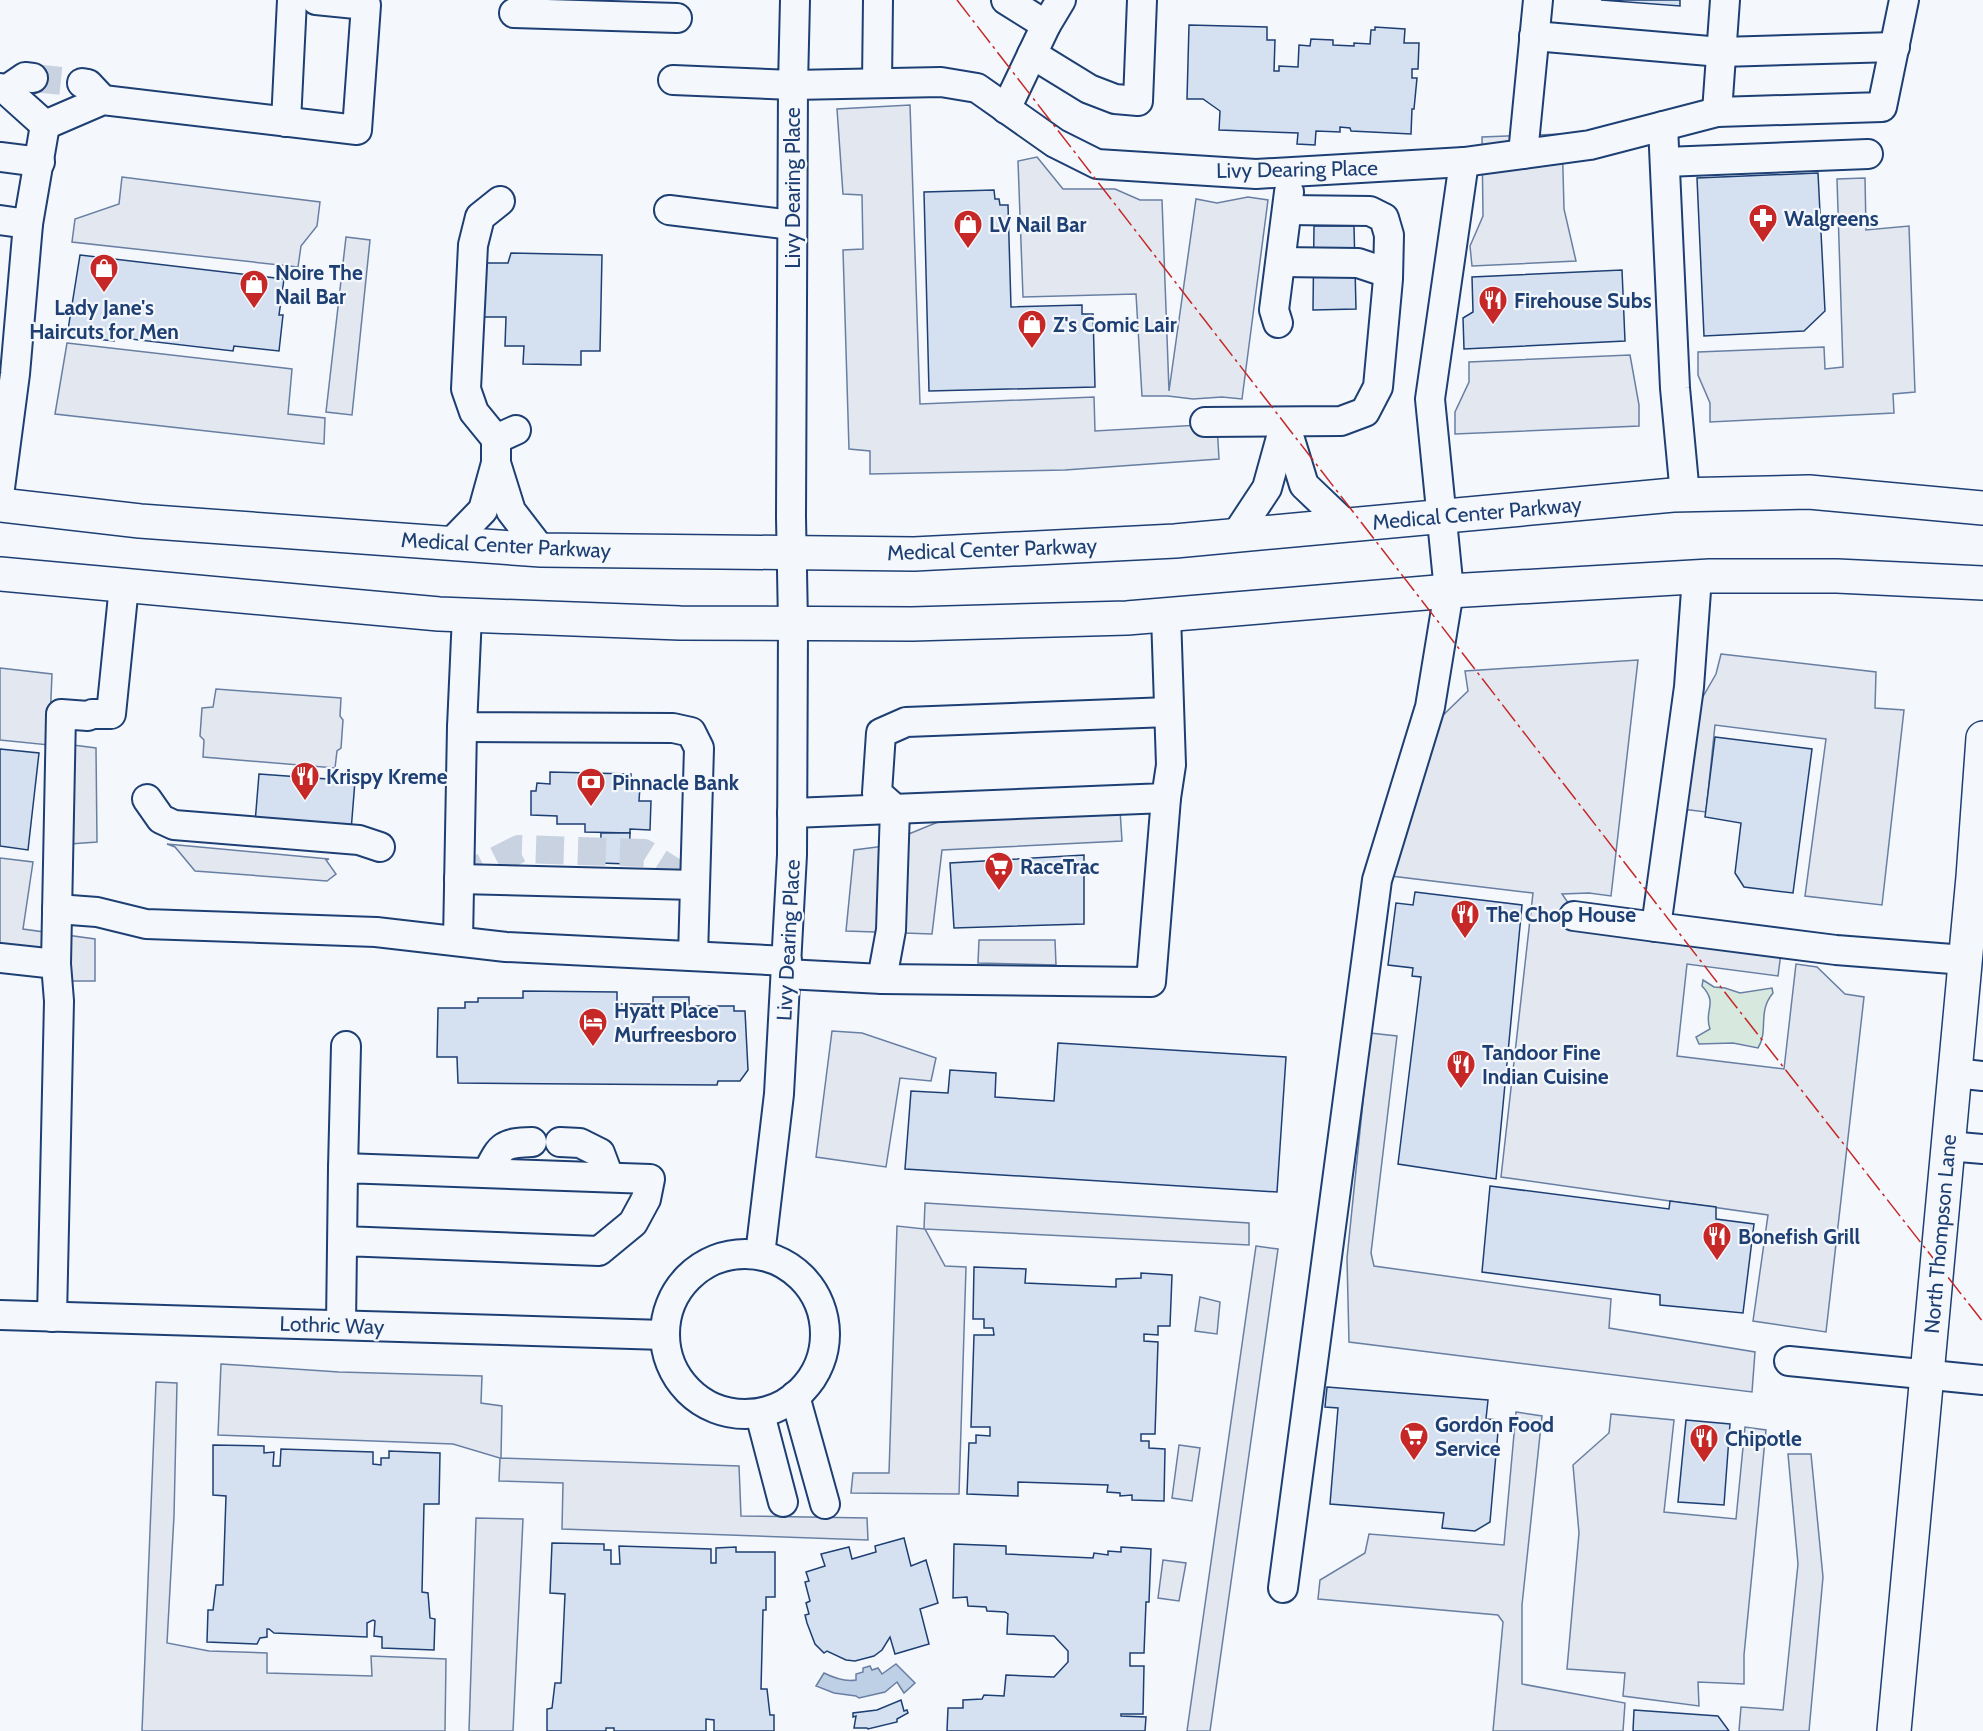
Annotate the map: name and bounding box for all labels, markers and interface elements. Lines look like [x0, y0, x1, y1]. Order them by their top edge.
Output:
street label: Livy Dearing Place [780, 107, 805, 269]
street label: Livy Dearing Place [1216, 155, 1378, 183]
pharmacy icon: Walgreens [1747, 202, 1779, 244]
place label: Walgreens [1784, 206, 1879, 231]
shop icon: LV Nail Bar [952, 208, 984, 250]
place label: LV Nail Bar [989, 212, 1087, 237]
shop icon: Lady Jane's Haircuts for Men [88, 252, 120, 294]
place label: Noire The Nail Bar [275, 260, 363, 309]
shop icon: Noire The Nail Bar [238, 268, 270, 310]
restaurant icon: Firehouse Subs [1477, 284, 1509, 326]
place label: Firehouse Subs [1514, 288, 1652, 313]
place label: Lady Jane's Haircuts for Men [29, 295, 179, 344]
shop icon: Z's Comic Lair [1016, 308, 1048, 350]
place label: Z's Comic Lair [1053, 312, 1177, 337]
street label: Medical Center Parkway [1371, 491, 1583, 535]
street label: Medical Center Parkway [400, 527, 612, 563]
street label: Medical Center Parkway [886, 533, 1098, 565]
restaurant icon: Krispy Kreme [289, 760, 321, 802]
place label: Krispy Kreme [326, 764, 448, 789]
bank icon: Pinnacle Bank [575, 766, 607, 808]
place label: Pinnacle Bank [612, 770, 740, 795]
supermarket icon: RaceTrac [983, 850, 1015, 892]
place label: RaceTrac [1020, 854, 1100, 879]
street label: Livy Dearing Place [771, 858, 805, 1021]
restaurant icon: The Chop House [1449, 898, 1481, 940]
place label: The Chop House [1486, 902, 1636, 927]
place label: Hyatt Place Murfreesboro [614, 998, 737, 1047]
hotel icon: Hyatt Place Murfreesboro [577, 1006, 609, 1048]
place label: Tandoor Fine Indian Cuisine [1482, 1040, 1609, 1089]
restaurant icon: Tandoor Fine Indian Cuisine [1445, 1048, 1477, 1090]
street label: North Thompson Lane [1919, 1133, 1961, 1335]
restaurant icon: Bonefish Grill [1701, 1220, 1733, 1262]
place label: Bonefish Grill [1738, 1224, 1860, 1249]
street label: Lothric Way [279, 1311, 385, 1339]
place label: Gordon Food Service [1435, 1412, 1554, 1461]
supermarket icon: Gordon Food Service [1398, 1420, 1430, 1462]
restaurant icon: Chipotle [1688, 1422, 1720, 1464]
place label: Chipotle [1725, 1426, 1802, 1451]

